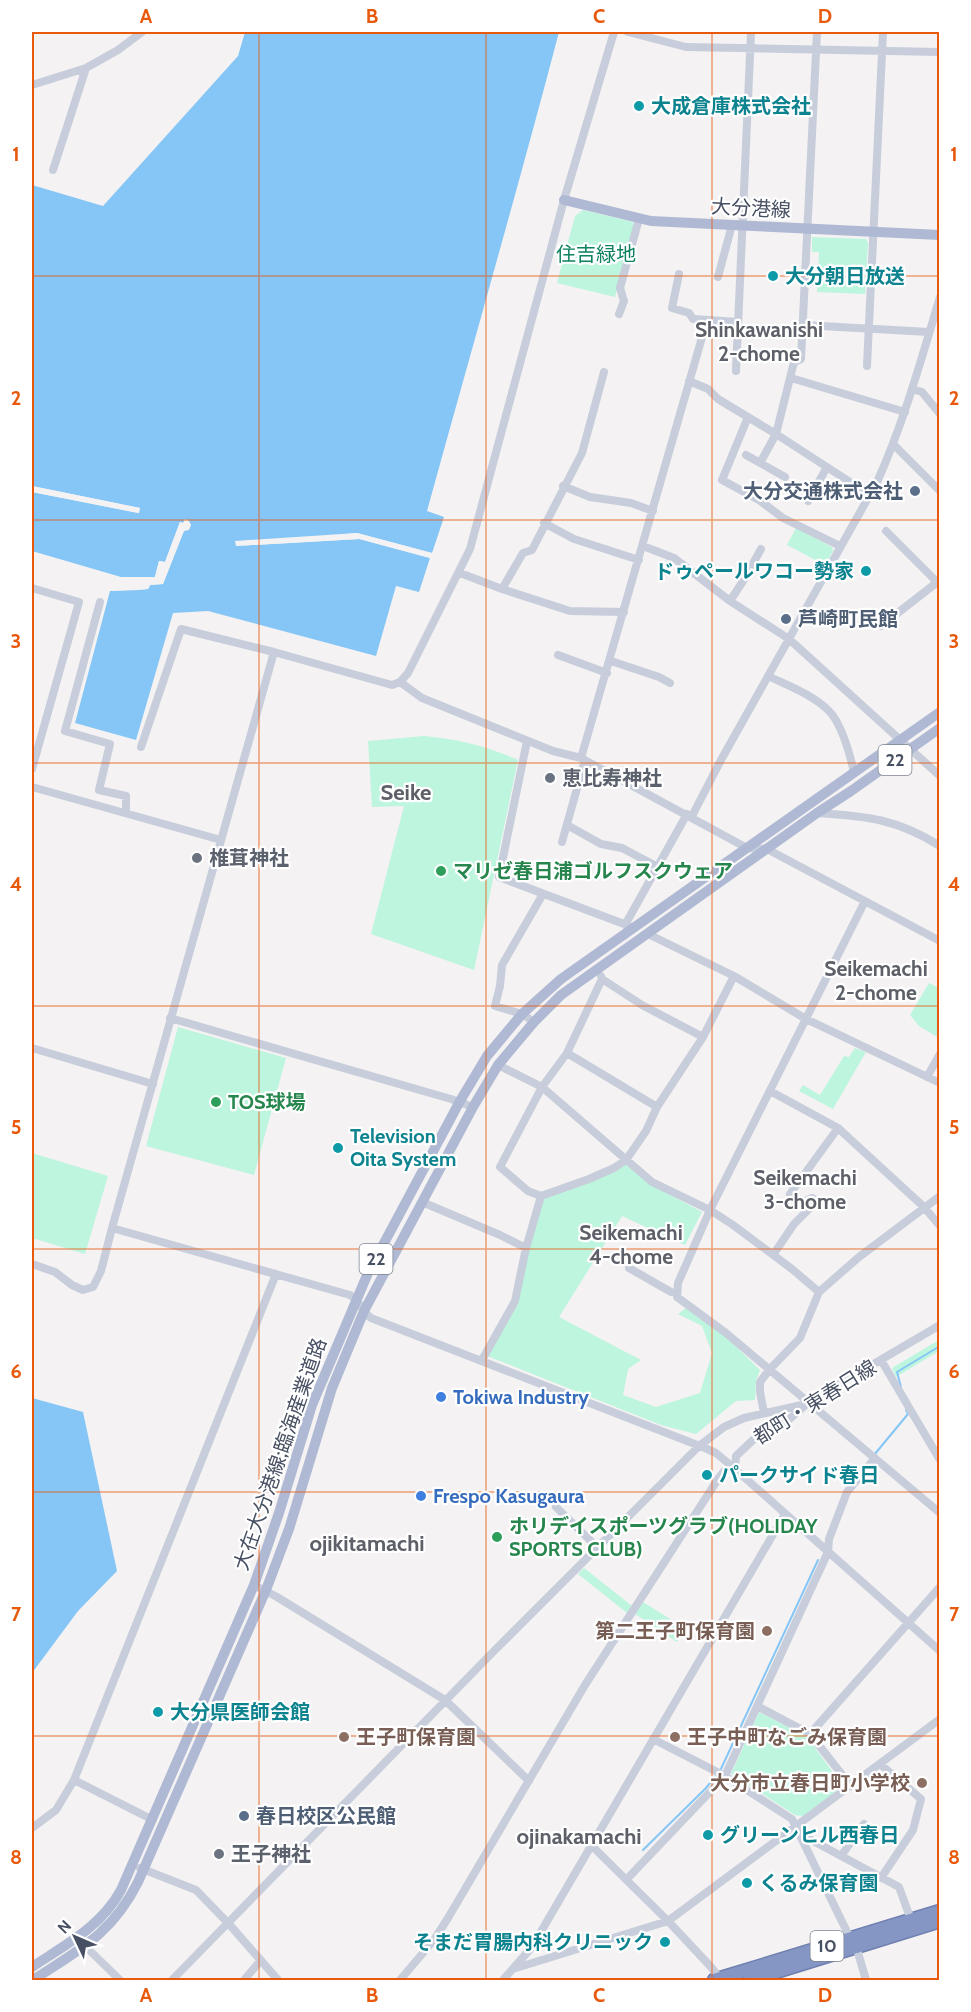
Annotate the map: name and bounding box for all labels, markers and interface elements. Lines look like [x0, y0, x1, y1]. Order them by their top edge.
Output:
text: A [140, 4, 153, 28]
text: B [366, 4, 378, 28]
text: C [593, 4, 605, 28]
text: D [818, 4, 832, 28]
place label: 大成倉庫株式会社 [651, 94, 811, 118]
marker: 大成倉庫株式会社 [632, 99, 646, 113]
text: 1 [12, 142, 20, 166]
text: 1 [950, 142, 958, 166]
street label: 大分港線 [710, 194, 792, 222]
park label: 住吉緑地 [556, 242, 636, 266]
place label: 大分朝日放送 [785, 264, 905, 288]
marker: 大分朝日放送 [766, 269, 780, 283]
district label: Shinkawanishi 2-chome [695, 317, 823, 366]
text: 2 [11, 386, 21, 410]
text: 2 [949, 386, 959, 410]
place label: 大分交通株式会社 [743, 479, 903, 503]
marker: 大分交通株式会社 [908, 484, 922, 498]
place label: ドゥペールワコー勢家 [654, 559, 854, 583]
marker: ドゥペールワコー勢家 [859, 564, 873, 578]
place label: 芦崎町民館 [798, 607, 898, 631]
marker: 芦崎町民館 [779, 612, 793, 626]
text: 3 [11, 629, 21, 653]
text: 3 [949, 629, 959, 653]
road number: 22 [878, 745, 912, 775]
place label: 恵比寿神社 [562, 766, 662, 790]
marker: 恵比寿神社 [543, 771, 557, 785]
district label: Seike [381, 779, 431, 806]
place label: 椎茸神社 [209, 846, 289, 870]
marker: 椎茸神社 [190, 851, 204, 865]
place label: マリゼ春日浦ゴルフスクウェア [453, 859, 733, 883]
marker: マリゼ春日浦ゴルフスクウェア [434, 864, 448, 878]
text: 4 [10, 872, 22, 896]
text: 4 [948, 872, 960, 896]
district label: Seikemachi 2-chome [824, 956, 928, 1005]
place label: TOS球場 [228, 1090, 306, 1114]
marker: TOS球場 [209, 1095, 223, 1109]
text: 5 [11, 1115, 21, 1139]
text: 5 [949, 1115, 959, 1139]
place label: Television Oita System [350, 1124, 456, 1171]
marker: Television Oita System [331, 1141, 345, 1155]
district label: Seikemachi 3-chome [753, 1165, 857, 1214]
district label: Seikemachi 4-chome [579, 1220, 683, 1269]
road number: 22 [360, 1244, 392, 1274]
street label: 大在大分港線;臨海産業道路 [229, 1335, 331, 1573]
street label: 都町・東春日線 [749, 1355, 881, 1449]
text: 6 [10, 1359, 22, 1383]
text: 6 [948, 1359, 960, 1383]
place label: Tokiwa Industry [453, 1385, 589, 1409]
marker: Tokiwa Industry [434, 1390, 448, 1404]
place label: パークサイド春日 [719, 1463, 879, 1487]
marker: パークサイド春日 [700, 1468, 714, 1482]
place label: Frespo Kasugaura [433, 1484, 585, 1508]
marker: Frespo Kasugaura [414, 1489, 428, 1503]
place label: ホリデイスポーツグラブ(HOLIDAY SPORTS CLUB) [509, 1514, 818, 1561]
district label: ojikitamachi [309, 1530, 425, 1557]
marker: ホリデイスポーツグラブ(HOLIDAY SPORTS CLUB) [490, 1530, 504, 1544]
text: 7 [11, 1602, 22, 1626]
text: 7 [949, 1602, 960, 1626]
place label: 第二王子町保育園 [595, 1619, 755, 1643]
marker: 第二王子町保育園 [760, 1624, 774, 1638]
place label: 大分県医師会館 [170, 1700, 310, 1724]
marker: 大分県医師会館 [151, 1705, 165, 1719]
place label: 王子町保育園 [356, 1725, 476, 1749]
place label: 王子中町なごみ保育園 [687, 1725, 887, 1749]
marker: 王子町保育園 [337, 1730, 351, 1744]
marker: 王子中町なごみ保育園 [668, 1730, 682, 1744]
place label: 大分市立春日町小学校 [710, 1771, 910, 1795]
marker: 大分市立春日町小学校 [915, 1776, 929, 1790]
place label: 春日校区公民館 [256, 1804, 396, 1828]
marker: 春日校区公民館 [237, 1809, 251, 1823]
district label: ojinakamachi [516, 1823, 642, 1850]
place label: グリーンヒル西春日 [720, 1823, 899, 1847]
marker: グリーンヒル西春日 [701, 1828, 715, 1842]
place label: 王子神社 [231, 1842, 311, 1866]
text: 8 [10, 1845, 22, 1869]
text: 8 [948, 1845, 960, 1869]
marker: 王子神社 [212, 1847, 226, 1861]
place label: くるみ保育園 [759, 1871, 879, 1895]
marker: くるみ保育園 [740, 1876, 754, 1890]
north arrow [45, 1907, 105, 1967]
text: N [54, 1916, 75, 1938]
place label: そまだ胃腸内科クリニック [413, 1930, 653, 1954]
road number: 10 [810, 1931, 844, 1961]
marker: そまだ胃腸内科クリニック [658, 1935, 672, 1949]
text: A [140, 1983, 153, 2007]
text: B [366, 1983, 378, 2007]
text: C [593, 1983, 605, 2007]
text: D [818, 1983, 832, 2007]

